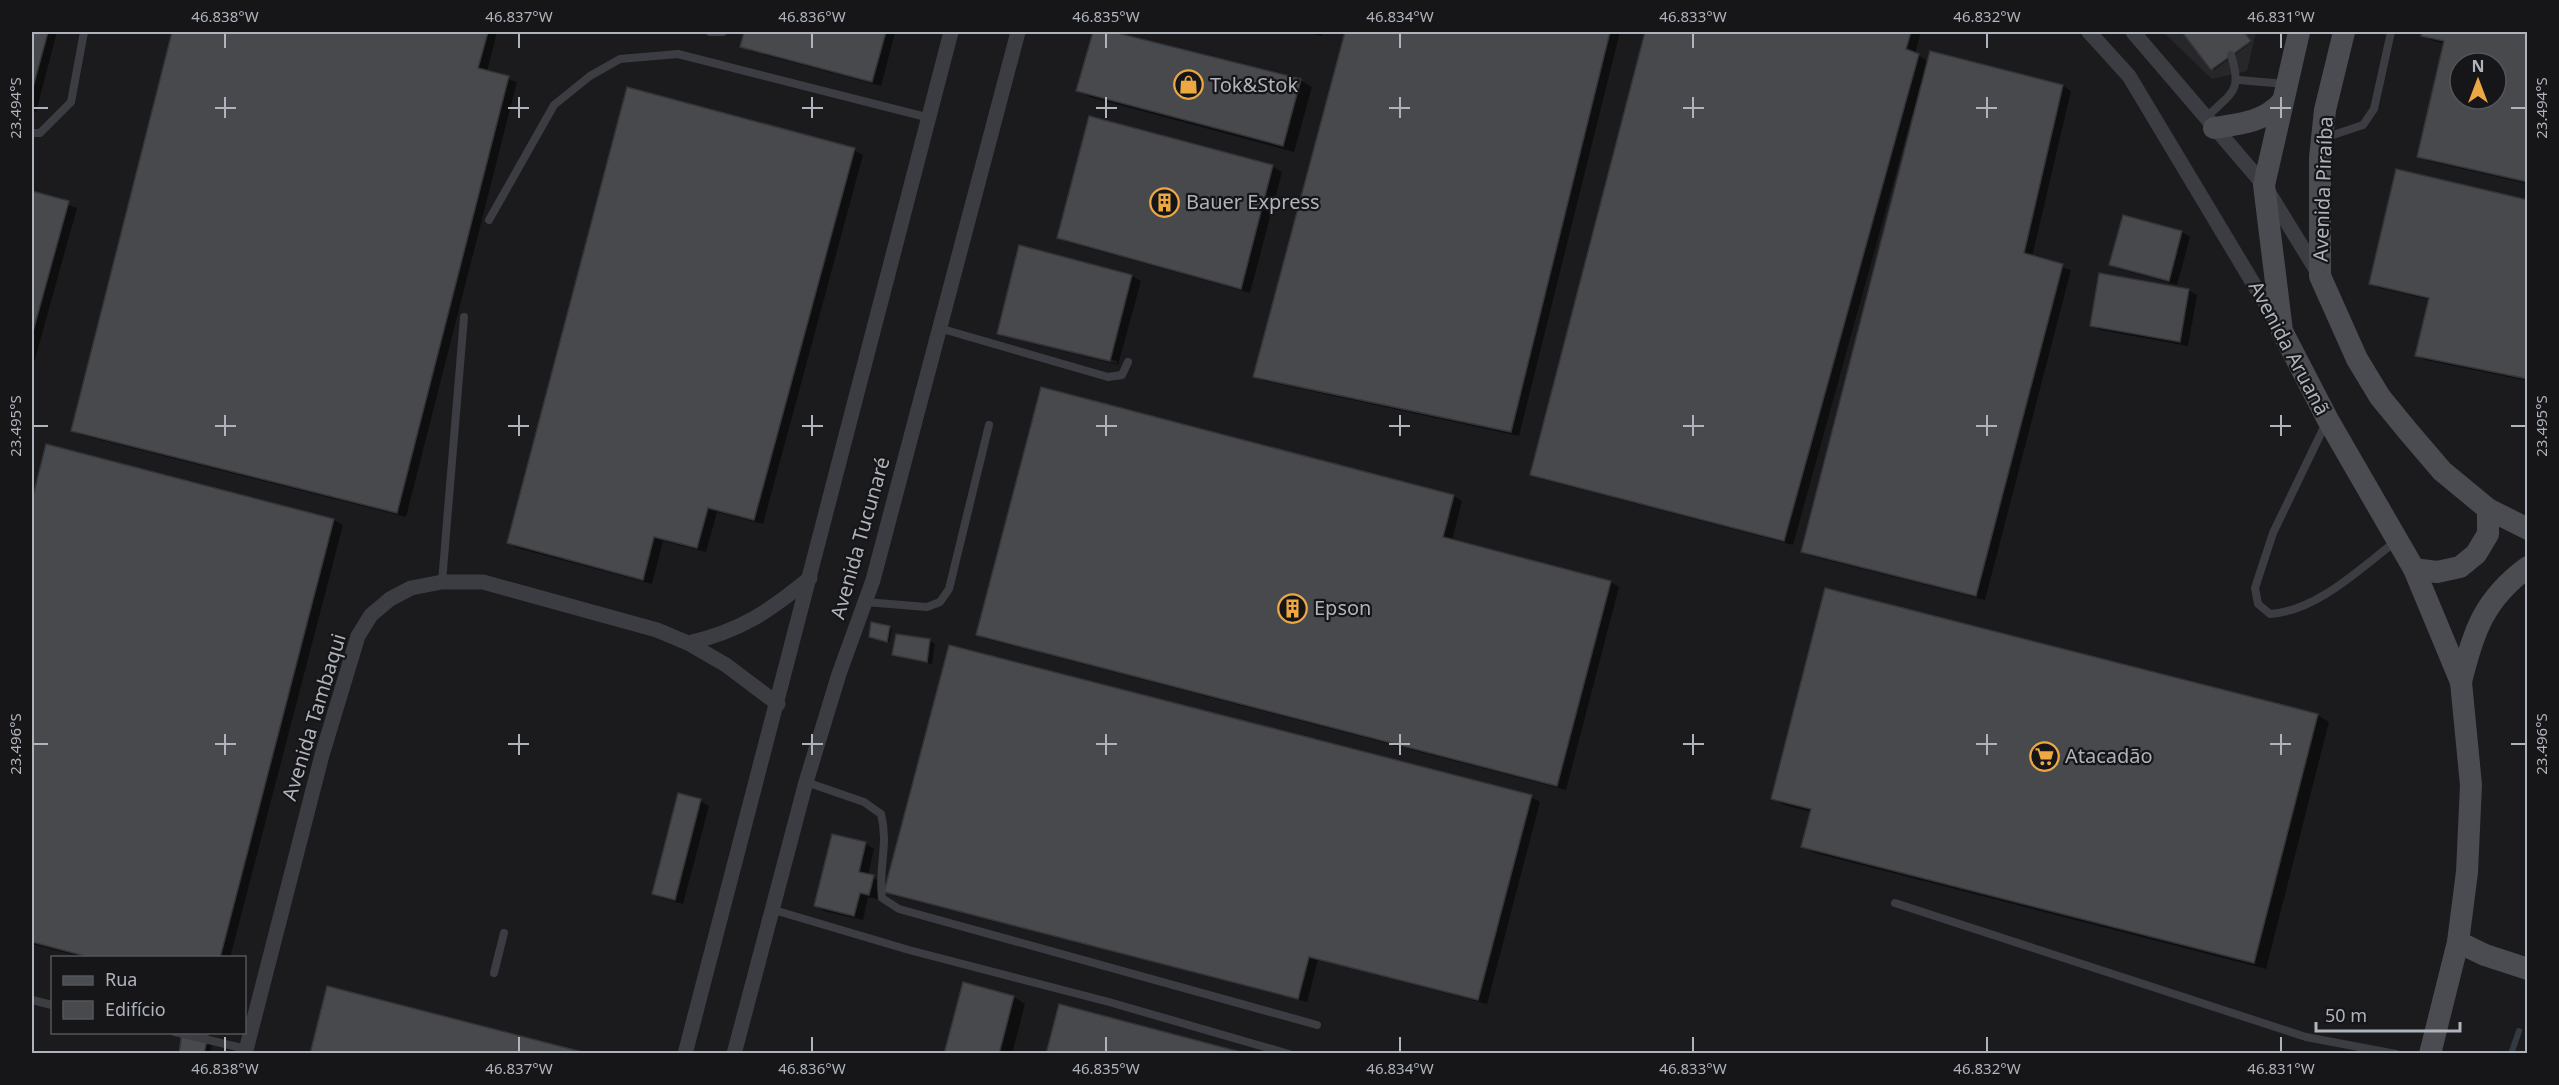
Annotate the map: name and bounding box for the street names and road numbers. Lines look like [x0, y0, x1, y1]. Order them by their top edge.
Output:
street label: Avenida Piraíba [2306, 116, 2339, 262]
street label: Avenida Aruanã [2243, 276, 2336, 420]
street label: Avenida Tucunaré [823, 454, 896, 622]
street label: Avenida Tambaqui [275, 630, 352, 804]

